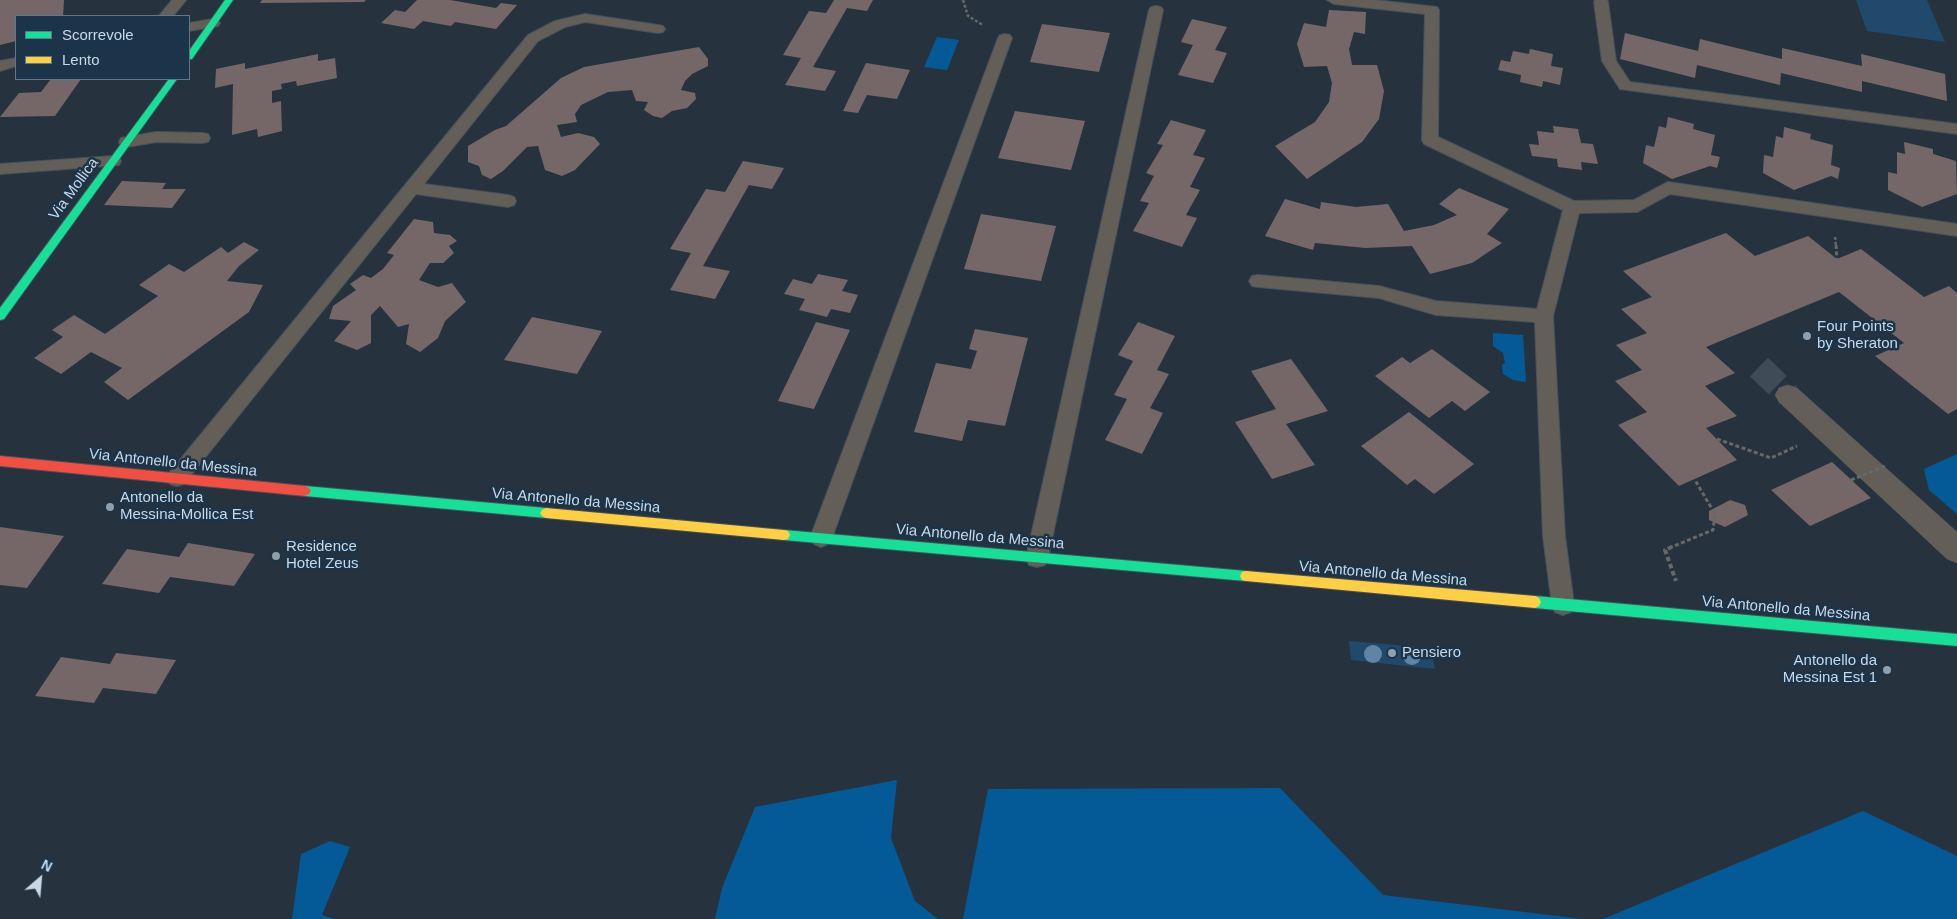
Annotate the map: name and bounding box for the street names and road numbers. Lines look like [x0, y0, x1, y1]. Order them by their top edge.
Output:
street label: Via Mollica [45, 154, 103, 224]
street label: Via Antonello da Messina [88, 445, 258, 481]
street label: Via Antonello da Messina [491, 485, 661, 517]
street label: Via Antonello da Messina [895, 521, 1065, 553]
street label: Via Antonello da Messina [1298, 558, 1468, 590]
street label: Via Antonello da Messina [1701, 593, 1871, 625]

